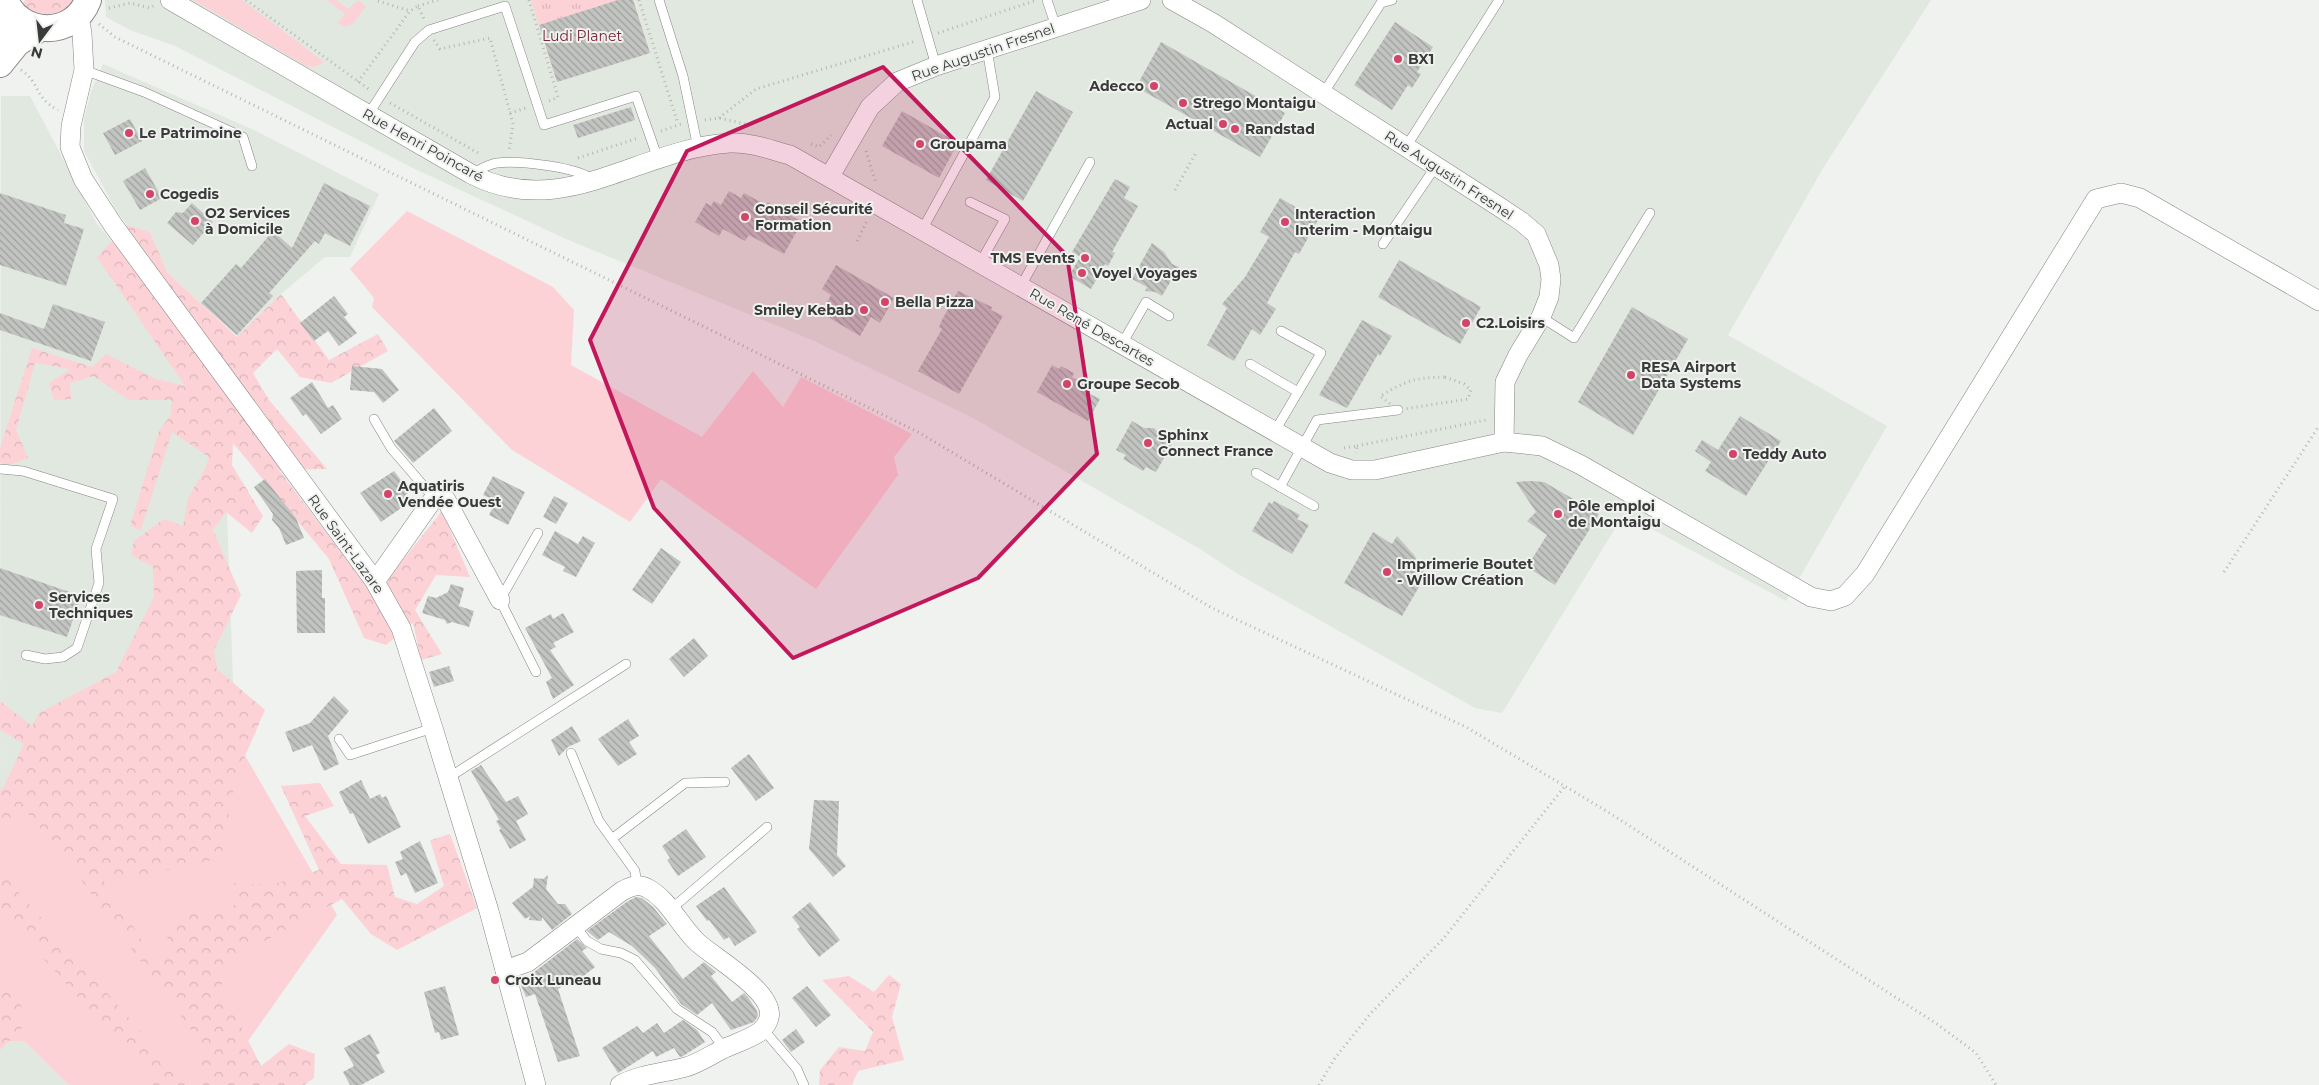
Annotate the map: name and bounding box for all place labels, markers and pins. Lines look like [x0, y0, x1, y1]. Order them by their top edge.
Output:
place label: BX1 [1408, 50, 1434, 68]
marker: BX1 [1392, 53, 1404, 65]
place label: Adecco [1088, 77, 1144, 95]
marker: Adecco [1148, 80, 1160, 92]
place label: Strego Montaigu [1193, 94, 1316, 112]
marker: Strego Montaigu [1177, 97, 1189, 109]
place label: Actual [1164, 115, 1213, 133]
marker: Actual [1217, 118, 1229, 130]
place label: Randstad [1245, 120, 1315, 138]
marker: Randstad [1229, 123, 1241, 135]
place label: Le Patrimoine [139, 124, 242, 142]
marker: Le Patrimoine [123, 127, 135, 139]
place label: Groupama [930, 135, 1007, 153]
marker: Groupama [914, 138, 926, 150]
place label: Cogedis [160, 185, 220, 203]
marker: Cogedis [144, 188, 156, 200]
place label: Conseil Sécurité Formation [755, 200, 873, 234]
place label: O2 Services à Domicile [205, 204, 291, 238]
place label: Interaction Interim - Montaigu [1295, 205, 1433, 239]
marker: Conseil Sécurité Formation [739, 211, 751, 223]
marker: O2 Services à Domicile [189, 215, 201, 227]
marker: Interaction Interim - Montaigu [1279, 216, 1291, 228]
place label: TMS Events [991, 249, 1076, 267]
marker: TMS Events [1079, 252, 1091, 264]
place label: Voyel Voyages [1091, 264, 1198, 282]
marker: Voyel Voyages [1076, 267, 1088, 279]
place label: Bella Pizza [895, 293, 974, 311]
marker: Bella Pizza [879, 296, 891, 308]
place label: Smiley Kebab [754, 301, 854, 319]
marker: Smiley Kebab [858, 304, 870, 316]
place label: C2.Loisirs [1476, 314, 1546, 332]
marker: C2.Loisirs [1460, 317, 1472, 329]
place label: RESA Airport Data Systems [1641, 358, 1742, 392]
marker: RESA Airport Data Systems [1625, 369, 1637, 381]
place label: Groupe Secob [1077, 375, 1180, 393]
marker: Groupe Secob [1061, 378, 1073, 390]
place label: Sphinx Connect France [1158, 426, 1274, 460]
marker: Sphinx Connect France [1142, 437, 1154, 449]
place label: Teddy Auto [1743, 445, 1827, 463]
marker: Teddy Auto [1727, 448, 1739, 460]
place label: Aquatiris Vendée Ouest [397, 477, 501, 511]
marker: Aquatiris Vendée Ouest [382, 488, 394, 500]
place label: Pôle emploi de Montaigu [1568, 497, 1661, 531]
marker: Pôle emploi de Montaigu [1552, 508, 1564, 520]
place label: Imprimerie Boutet - Willow Création [1397, 555, 1533, 589]
marker: Imprimerie Boutet - Willow Création [1381, 566, 1393, 578]
place label: Services Techniques [49, 588, 134, 622]
marker: Services Techniques [33, 599, 45, 611]
place label: Croix Luneau [505, 971, 601, 989]
marker: Croix Luneau [489, 974, 501, 986]

